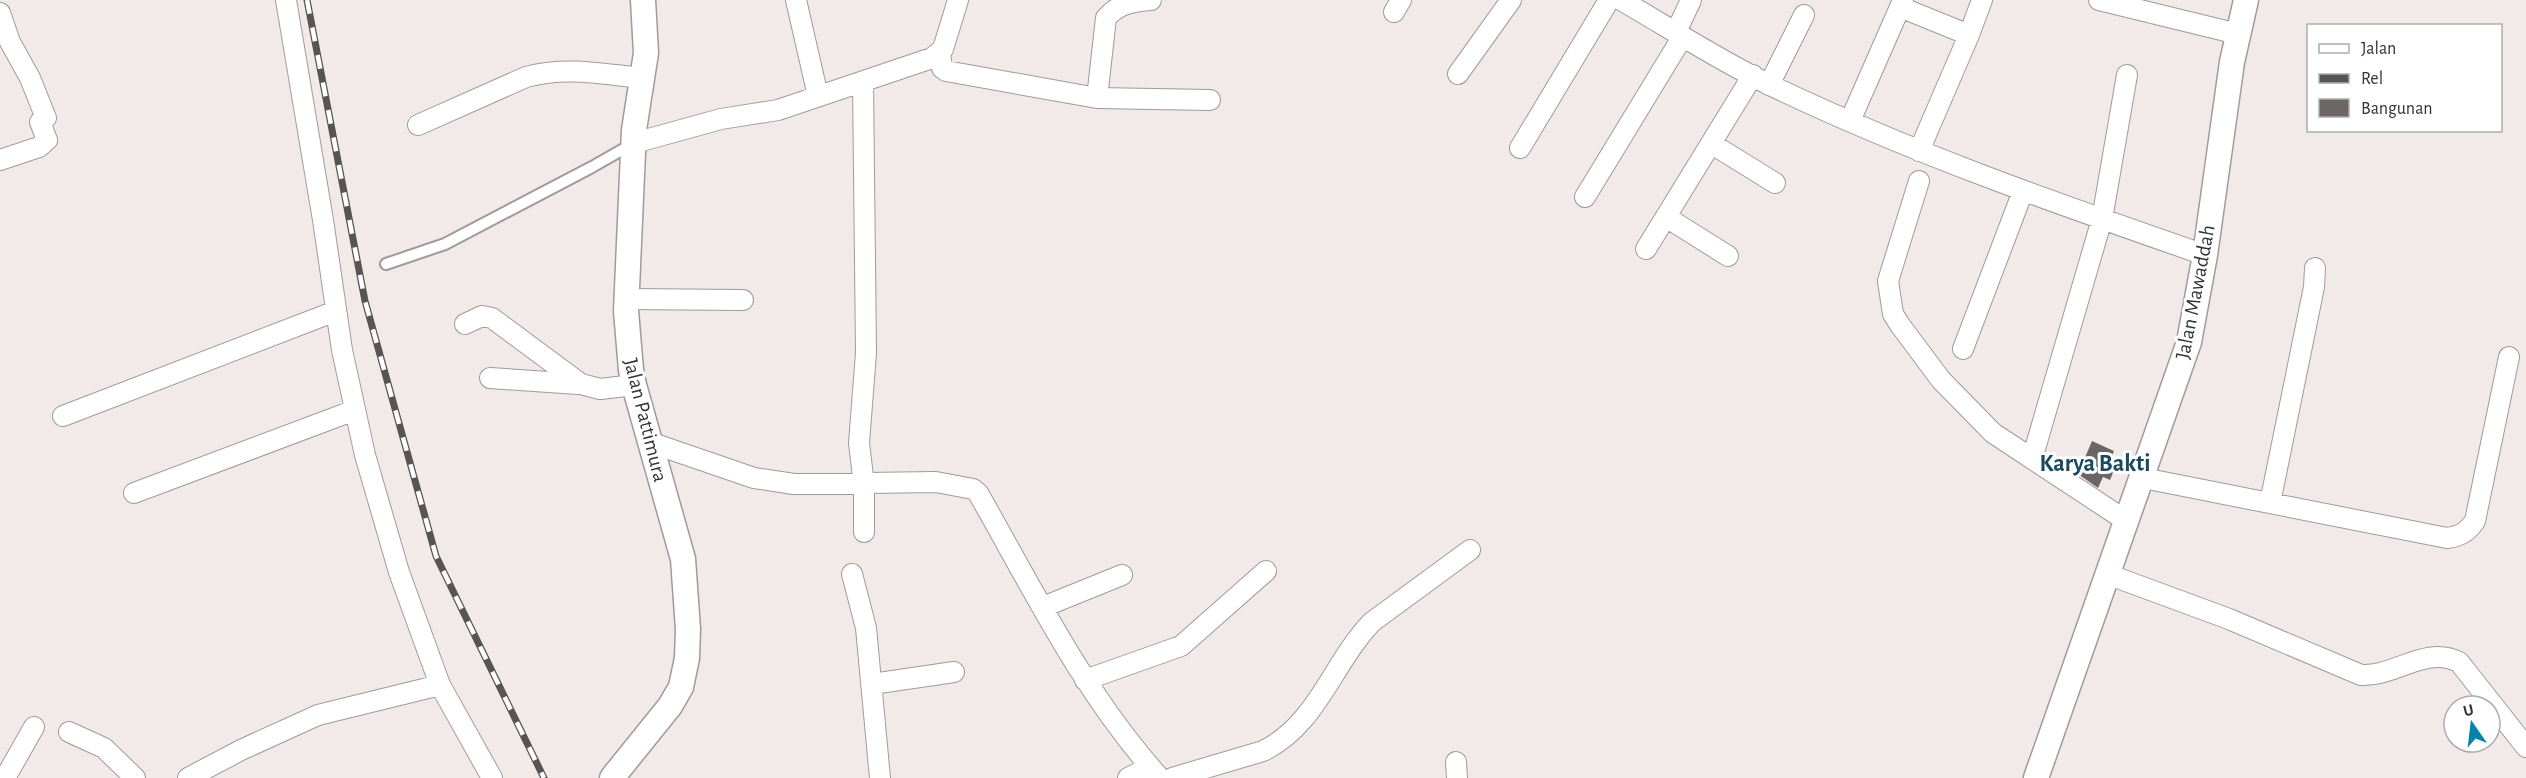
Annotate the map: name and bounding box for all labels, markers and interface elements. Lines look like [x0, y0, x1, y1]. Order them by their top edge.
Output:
legend [2307, 24, 2502, 132]
text: Jalan [2361, 40, 2396, 58]
text: Rel [2361, 70, 2383, 88]
text: Bangunan [2361, 100, 2433, 118]
street label: Jalan Mawaddah [2172, 223, 2219, 361]
street label: Jalan Pattimura [620, 356, 671, 485]
district label: Karya Bakti [2040, 452, 2150, 476]
north arrow [2442, 694, 2502, 754]
text: U [2462, 701, 2476, 719]

